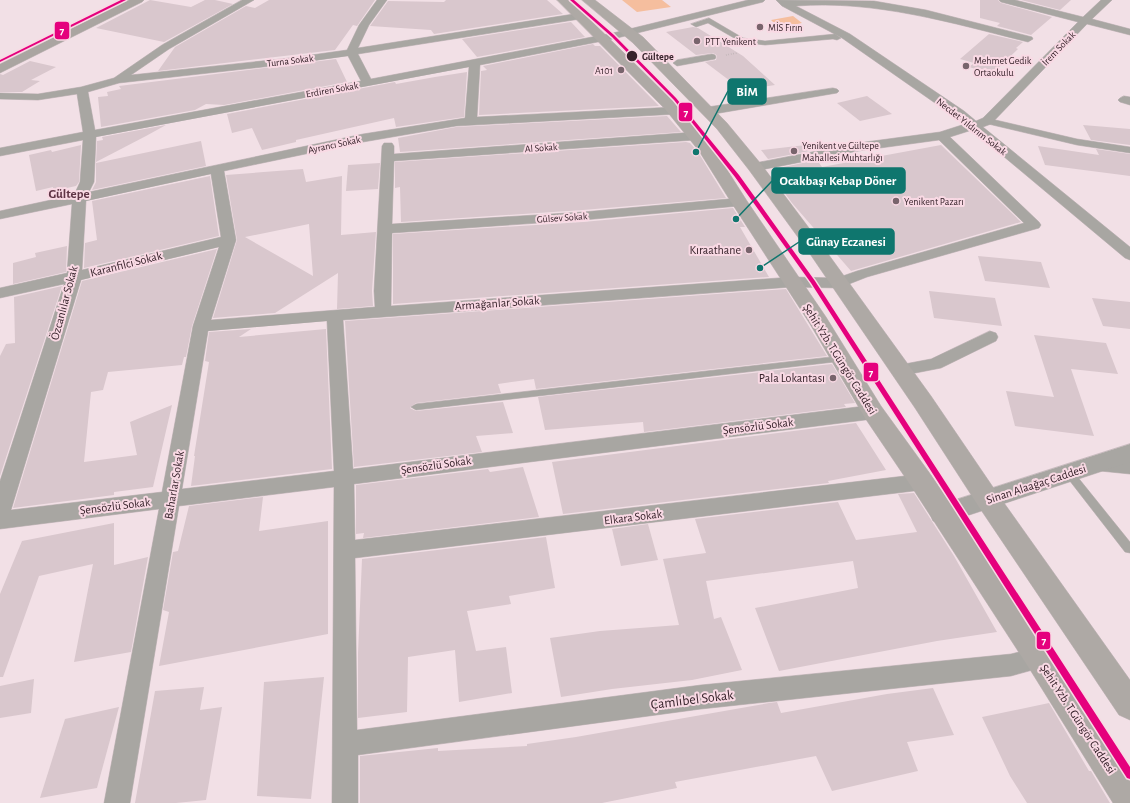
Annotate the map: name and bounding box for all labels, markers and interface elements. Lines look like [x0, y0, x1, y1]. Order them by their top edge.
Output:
line badge: 7 [54, 21, 70, 40]
marker: MİS Fırın [755, 22, 765, 32]
place label: MİS Fırın [768, 22, 803, 33]
text: 7 [60, 25, 65, 36]
street label: İrem Sokak [1039, 29, 1078, 68]
marker: PTT Yenikent [692, 36, 702, 46]
place label: PTT Yenikent [705, 37, 757, 47]
marker: Gültepe [625, 49, 639, 63]
place label: Gültepe [642, 52, 674, 62]
street label: Turna Sokak [266, 53, 314, 69]
place label: Mehmet Gedik Ortaokulu [974, 56, 1032, 78]
marker: Mehmet Gedik Ortaokulu [961, 61, 971, 71]
marker: A101 [616, 65, 626, 75]
place label: A101 [595, 66, 613, 76]
callout: BİM [728, 79, 766, 104]
street label: Erdiren Sokak [305, 80, 360, 100]
text: BİM [736, 85, 758, 99]
street label: Necdet Yıldırım Sokak [935, 96, 1009, 157]
line badge: 7 [678, 102, 693, 122]
text: 7 [684, 107, 689, 118]
street label: Ayrancı Sokak [307, 134, 362, 155]
place label: Yenikent ve Gültepe Mahallesi Muhtarlığı [802, 141, 883, 163]
street label: Al Sokak [524, 142, 558, 154]
marker: Yenikent ve Gültepe Mahallesi Muhtarlığı [789, 146, 799, 156]
callout: Ocakbaşı Kebap Döner [772, 168, 905, 193]
text: Ocakbaşı Kebap Döner [780, 175, 897, 188]
district label: Gültepe [48, 188, 90, 201]
marker: Yenikent Pazarı [891, 196, 901, 206]
place label: Yenikent Pazarı [904, 197, 964, 207]
street label: Gülsev Sokak [537, 211, 588, 225]
callout: Günay Eczanesi [799, 229, 894, 254]
text: Günay Eczanesi [806, 236, 886, 249]
place label: Kıraathane [689, 244, 741, 256]
marker: Kıraathane [744, 245, 754, 255]
street label: Karanfilci Sokak [89, 249, 164, 279]
street label: Özcanlılar Sokak [47, 264, 80, 341]
street label: Armağanlar Sokak [454, 294, 540, 312]
street label: Şehit Yzb. T.Güngör Caddesi [801, 302, 879, 416]
line badge: 7 [863, 362, 879, 382]
text: 7 [869, 367, 874, 378]
place label: Pala Lokantası [759, 372, 825, 384]
marker: Pala Lokantası [828, 373, 838, 383]
street label: Şensözlü Sokak [722, 416, 794, 436]
street label: Baharlar Sokak [162, 449, 186, 520]
street label: Şensözlü Sokak [400, 454, 472, 476]
street label: Sinan Alaağaç Caddesi [985, 462, 1087, 506]
street label: Şensözlü Sokak [79, 496, 151, 516]
street label: Elkara Sokak [603, 507, 663, 527]
line badge: 7 [1036, 631, 1051, 650]
text: 7 [1042, 635, 1047, 646]
street label: Şehit Yzb. T.Güngör Caddesi [1038, 662, 1118, 776]
street label: Çamlıbel Sokak [650, 688, 735, 712]

